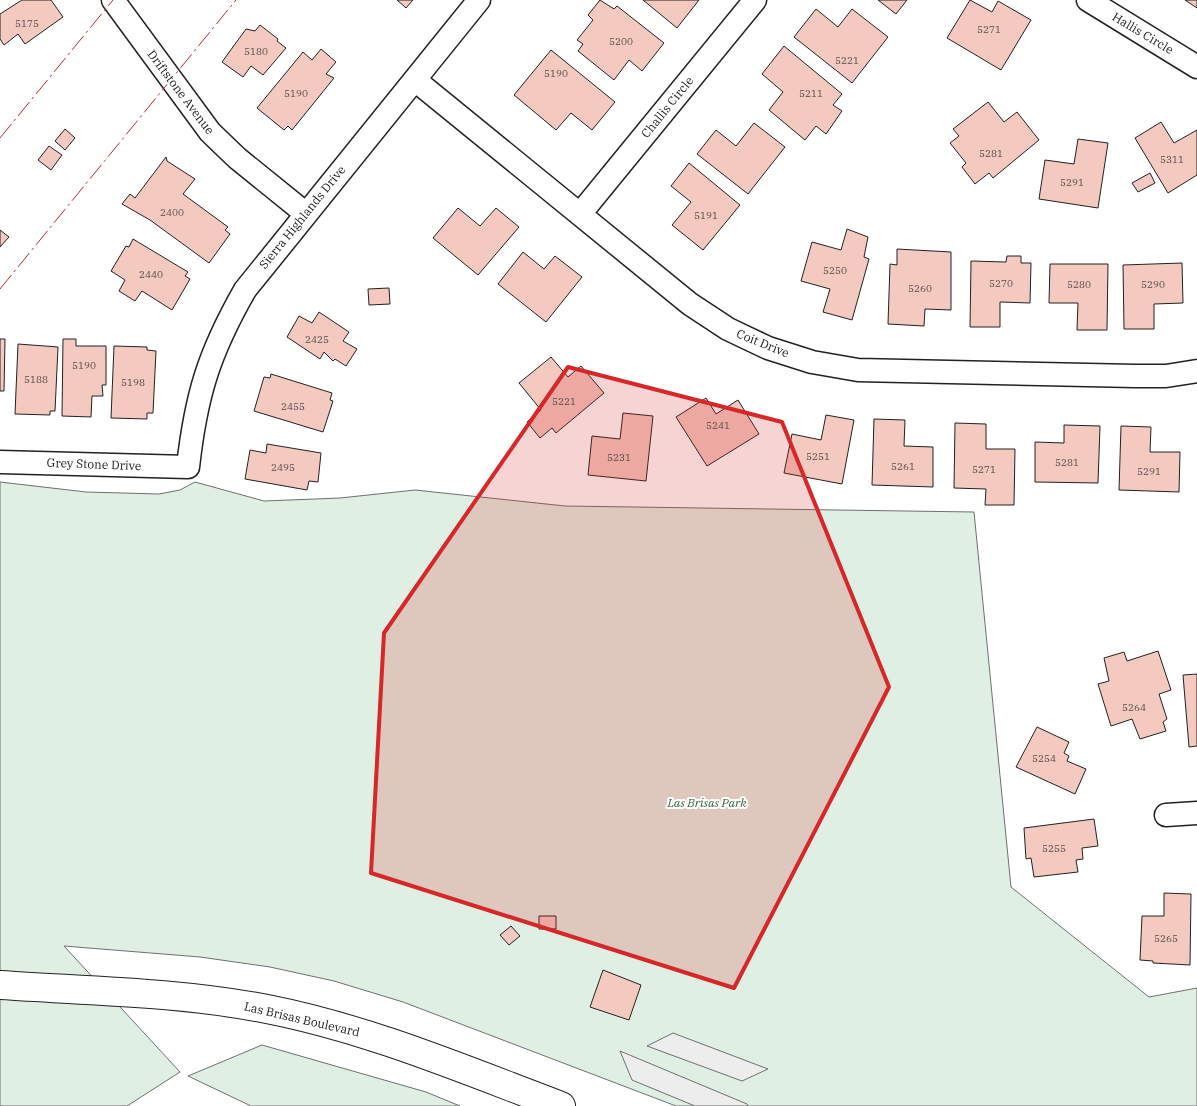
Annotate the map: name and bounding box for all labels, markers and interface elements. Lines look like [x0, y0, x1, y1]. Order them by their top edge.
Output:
street label: Hallis Circle [1110, 9, 1176, 57]
house number: 5175 [15, 17, 39, 30]
house number: 5271 [977, 23, 1001, 36]
house number: 5200 [609, 35, 633, 48]
house number: 5180 [244, 45, 268, 58]
street label: Driftstone Avenue [144, 47, 218, 137]
house number: 5221 [835, 54, 859, 67]
house number: 5190 [544, 67, 568, 80]
street label: Challis Circle [638, 73, 696, 141]
house number: 5190 [284, 87, 308, 100]
house number: 5211 [799, 87, 823, 100]
house number: 5281 [979, 147, 1003, 160]
house number: 5311 [1160, 153, 1184, 166]
street label: Sierra Highlands Drive [256, 162, 348, 272]
house number: 5291 [1060, 176, 1084, 189]
house number: 2400 [160, 206, 184, 219]
house number: 5191 [694, 209, 718, 222]
house number: 5250 [823, 264, 847, 277]
house number: 2440 [139, 268, 163, 281]
house number: 5270 [989, 277, 1013, 290]
house number: 5280 [1067, 278, 1091, 291]
house number: 5290 [1141, 278, 1165, 291]
house number: 5260 [908, 282, 932, 295]
street label: Coit Drive [734, 326, 792, 360]
house number: 2425 [305, 333, 329, 346]
house number: 5190 [72, 359, 96, 372]
house number: 5188 [24, 373, 48, 386]
house number: 5198 [121, 376, 145, 389]
house number: 5221 [552, 395, 576, 408]
house number: 2455 [281, 400, 305, 413]
house number: 5241 [706, 419, 730, 432]
house number: 5251 [806, 450, 830, 463]
house number: 5231 [607, 451, 631, 464]
street label: Grey Stone Drive [46, 455, 142, 473]
house number: 5281 [1055, 456, 1079, 469]
house number: 5261 [891, 460, 915, 473]
house number: 2495 [271, 461, 295, 474]
house number: 5271 [972, 463, 996, 476]
house number: 5291 [1137, 465, 1161, 478]
house number: 5264 [1122, 701, 1146, 714]
house number: 5254 [1032, 752, 1056, 765]
park label: Las Brisas Park [666, 795, 747, 810]
house number: 5255 [1042, 842, 1066, 855]
house number: 5265 [1154, 932, 1178, 945]
street label: Las Brisas Boulevard [243, 998, 361, 1040]

